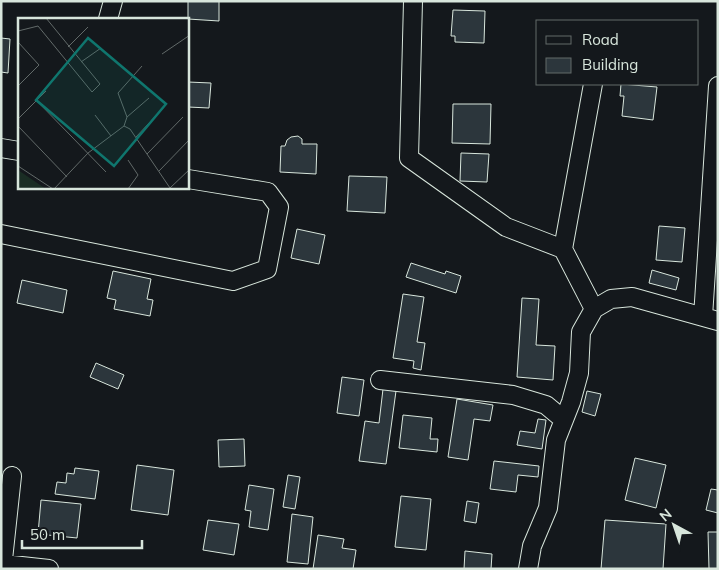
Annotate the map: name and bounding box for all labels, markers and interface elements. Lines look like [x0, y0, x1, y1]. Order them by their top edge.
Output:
inset map [18, 18, 189, 189]
legend [536, 20, 699, 85]
text: Road [582, 30, 619, 49]
text: Building [582, 55, 638, 74]
north arrow [649, 500, 699, 550]
text: N [656, 505, 675, 525]
scale bar [22, 518, 142, 550]
text: 50 m [30, 525, 65, 544]

